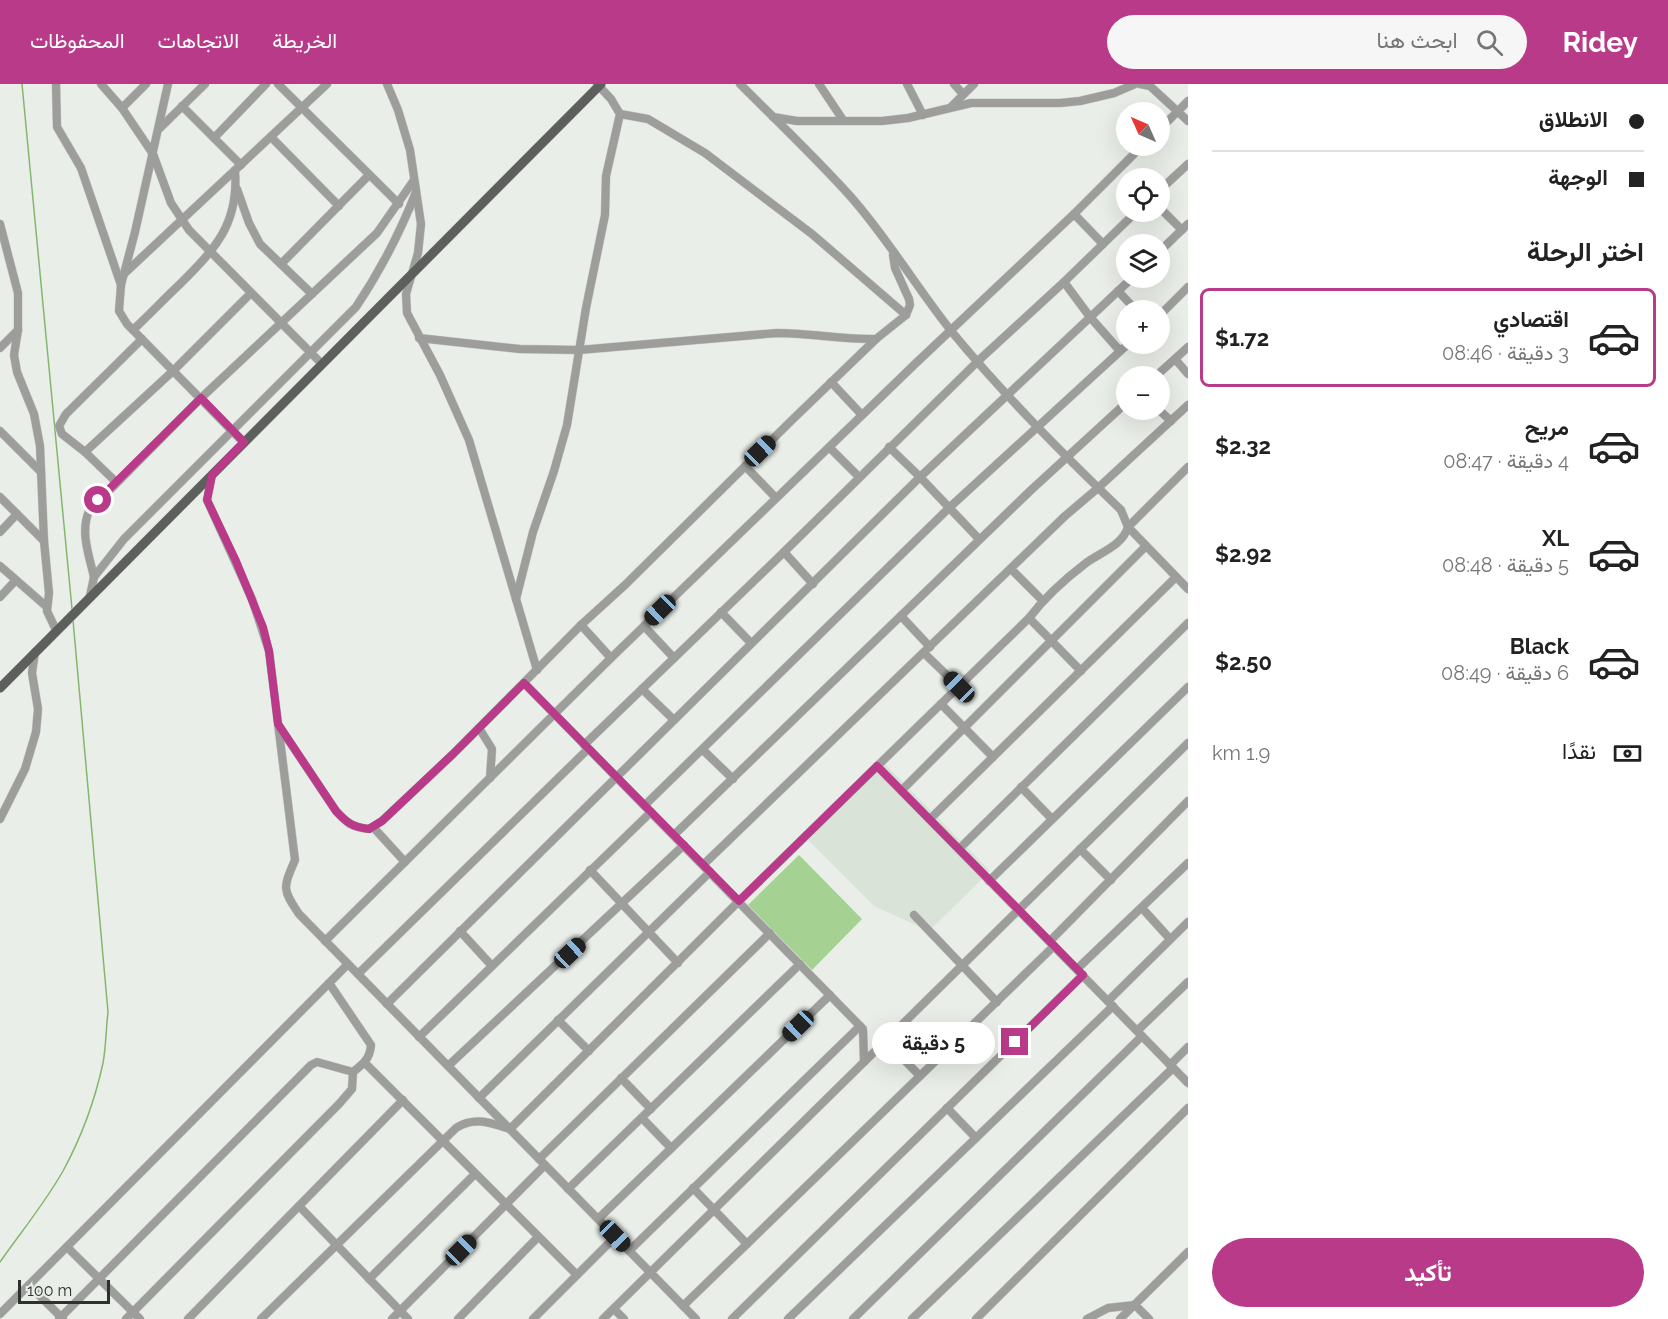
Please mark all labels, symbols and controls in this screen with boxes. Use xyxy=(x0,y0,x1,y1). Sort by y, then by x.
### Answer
search box xyxy=(1107,15,1527,69)
icon: search xyxy=(1473,26,1506,59)
text: Ridey xyxy=(1563,26,1638,59)
text: ابحث هنا xyxy=(1377,27,1458,53)
text: المحفوظات xyxy=(30,28,125,53)
text: الاتجاهات xyxy=(158,28,239,53)
text: الخريطة xyxy=(272,28,337,53)
north arrow xyxy=(1116,102,1170,156)
map controls xyxy=(1116,102,1170,420)
text: الانطلاق xyxy=(1539,106,1608,132)
text: الوجهة xyxy=(1548,164,1608,190)
button: locate xyxy=(1116,168,1170,222)
button: layers xyxy=(1116,234,1170,288)
text: اختر الرحلة xyxy=(1527,236,1644,267)
button: + xyxy=(1116,300,1170,354)
text: اقتصادي xyxy=(1493,306,1569,332)
icon: car xyxy=(1587,311,1641,365)
text: $1.72 xyxy=(1215,325,1269,351)
text: 3 دقيقة · 08:46 xyxy=(1442,341,1569,365)
button: − xyxy=(1116,366,1170,420)
text: مريح xyxy=(1525,414,1569,440)
icon: car xyxy=(1587,419,1641,473)
car xyxy=(741,432,779,470)
text: $2.32 xyxy=(1215,433,1271,459)
text: 4 دقيقة · 08:47 xyxy=(1443,449,1569,473)
route start xyxy=(84,486,111,513)
text: XL xyxy=(1542,525,1569,551)
icon: car xyxy=(1587,527,1641,581)
text: $2.92 xyxy=(1215,541,1272,567)
text: 5 دقيقة · 08:48 xyxy=(1442,553,1569,577)
car xyxy=(641,591,679,629)
text: Black xyxy=(1510,633,1569,659)
icon: car xyxy=(1587,635,1641,689)
text: $2.50 xyxy=(1215,649,1272,675)
text: 6 دقيقة · 08:49 xyxy=(1441,661,1569,685)
car xyxy=(940,668,978,706)
icon: cash xyxy=(1611,737,1644,770)
text: نقدًا xyxy=(1562,738,1596,764)
text: 1.9 km xyxy=(1212,741,1270,765)
car xyxy=(551,934,589,972)
car xyxy=(779,1007,817,1045)
callout: 5 دقيقة xyxy=(871,1021,994,1063)
route end xyxy=(1001,1028,1028,1055)
text: 5 دقيقة xyxy=(902,1031,965,1055)
car xyxy=(596,1217,634,1255)
car xyxy=(442,1231,480,1269)
button: تأكيد xyxy=(1212,1238,1644,1307)
scale bar xyxy=(18,1277,110,1304)
text: 100 m xyxy=(27,1281,72,1300)

